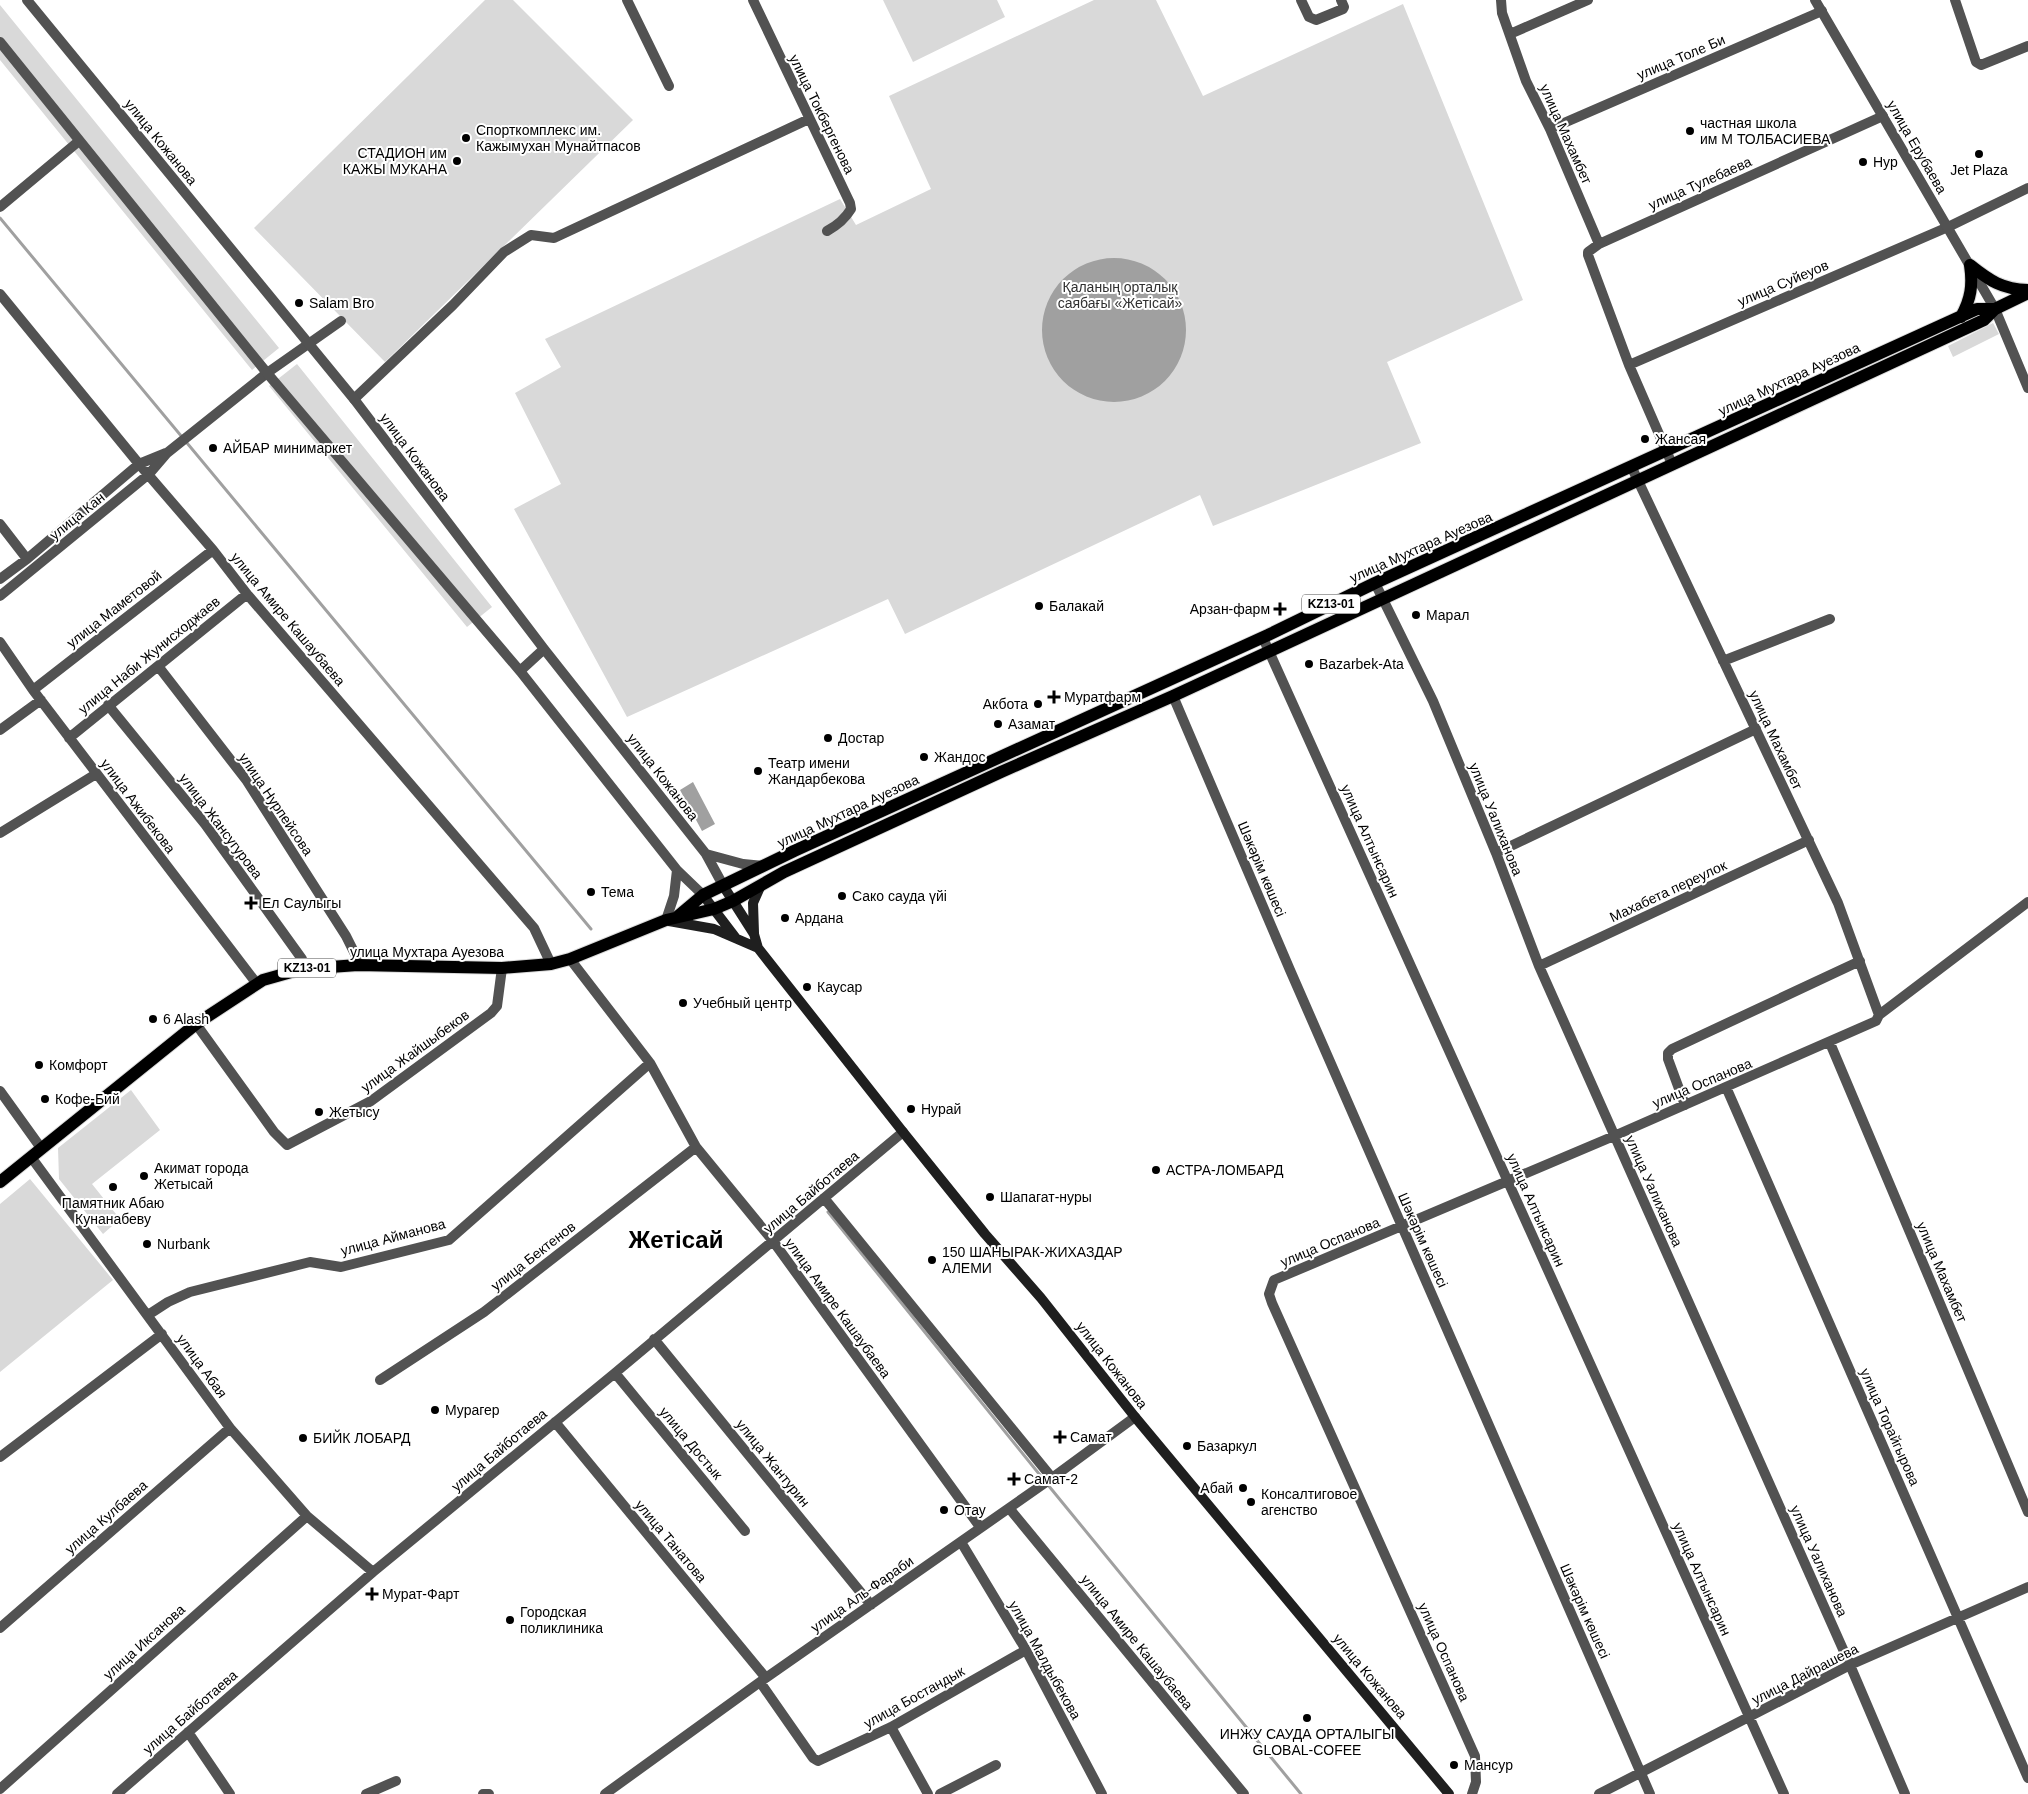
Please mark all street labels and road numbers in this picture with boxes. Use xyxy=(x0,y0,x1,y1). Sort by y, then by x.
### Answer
street label: улица Толе Би xyxy=(1635,31,1727,83)
street label: улица Токбергенова xyxy=(786,52,858,176)
street label: улица Махамбет xyxy=(1537,82,1595,187)
street label: улица Кожанова xyxy=(121,96,201,188)
street label: улица Ерубаева xyxy=(1884,98,1950,197)
street label: улица Тулебаева xyxy=(1646,153,1754,213)
street label: улица Суйеуов xyxy=(1735,257,1831,309)
street label: улица Мухтара Ауезова xyxy=(1716,339,1862,419)
street label: улица Кожанова xyxy=(377,410,453,504)
street label: улица Кан xyxy=(46,489,108,543)
street label: улица Мухтара Ауезова xyxy=(1347,508,1495,586)
street label: улица Амире Кашаубаева xyxy=(228,549,349,689)
street label: улица Маметовой xyxy=(63,567,165,651)
street label: улица Наби Жунисходжаев xyxy=(75,593,223,717)
road number: KZ13-01 xyxy=(1302,594,1360,614)
street label: улица Махамбет xyxy=(1746,688,1806,793)
street label: улица Кожанова xyxy=(624,730,702,824)
street label: улица Нурпейсова xyxy=(236,750,316,859)
street label: улица Ажибекова xyxy=(97,756,179,856)
street label: улица Уалиханова xyxy=(1466,760,1526,878)
street label: улица Жансугурова xyxy=(176,770,266,882)
street label: улица Мухтара Ауезова xyxy=(775,771,921,851)
street label: улица Алтынсарин xyxy=(1338,782,1402,900)
street label: Шәкәрім көшесі xyxy=(1235,819,1289,919)
street label: Махабета переулок xyxy=(1607,857,1730,925)
street label: улица Мухтара Ауезова xyxy=(350,944,504,960)
road number: KZ13-01 xyxy=(278,958,336,978)
street label: улица Жайшыбеков xyxy=(358,1006,472,1096)
street label: улица Оспанова xyxy=(1650,1055,1754,1111)
street label: улица Уалиханова xyxy=(1622,1133,1686,1249)
street label: улица Байботаева xyxy=(760,1147,862,1237)
street label: улица Алтынсарин xyxy=(1504,1151,1568,1269)
street label: Шәкәрім көшесі xyxy=(1395,1190,1451,1290)
street label: улица Оспанова xyxy=(1278,1214,1382,1270)
street label: улица Айманова xyxy=(339,1215,447,1259)
street label: улица Бектенов xyxy=(488,1218,578,1294)
street label: улица Махамбет xyxy=(1914,1219,1971,1325)
street label: улица Амире Кашаубаева xyxy=(782,1235,894,1381)
street label: улица Кожанова xyxy=(1073,1318,1151,1412)
street label: улица Абая xyxy=(174,1331,230,1401)
street label: улица Торайгырова xyxy=(1857,1366,1923,1488)
street label: улица Достык xyxy=(656,1404,726,1483)
street label: улица Байботаева xyxy=(448,1405,550,1495)
street label: улица Жантурин xyxy=(733,1416,813,1510)
street label: улица Кулбаева xyxy=(62,1477,151,1557)
street label: улица Танатова xyxy=(632,1497,710,1586)
street label: улица Уалиханова xyxy=(1787,1503,1851,1619)
street label: улица Алтынсарин xyxy=(1670,1520,1734,1638)
street label: улица Аль-Фараби xyxy=(808,1553,916,1635)
street label: Шәкәрім көшесі xyxy=(1557,1561,1613,1661)
street label: улица Амире Кашаубаева xyxy=(1078,1571,1197,1713)
street label: улица Малдыбекова xyxy=(1006,1598,1084,1722)
street label: улица Оспанова xyxy=(1415,1600,1473,1704)
street label: улица Иксанова xyxy=(100,1601,188,1683)
street label: улица Кожанова xyxy=(1330,1630,1410,1722)
street label: улица Дайрашева xyxy=(1749,1640,1861,1708)
street label: улица Бостандык xyxy=(861,1662,968,1731)
street label: улица Байботаева xyxy=(140,1667,241,1757)

